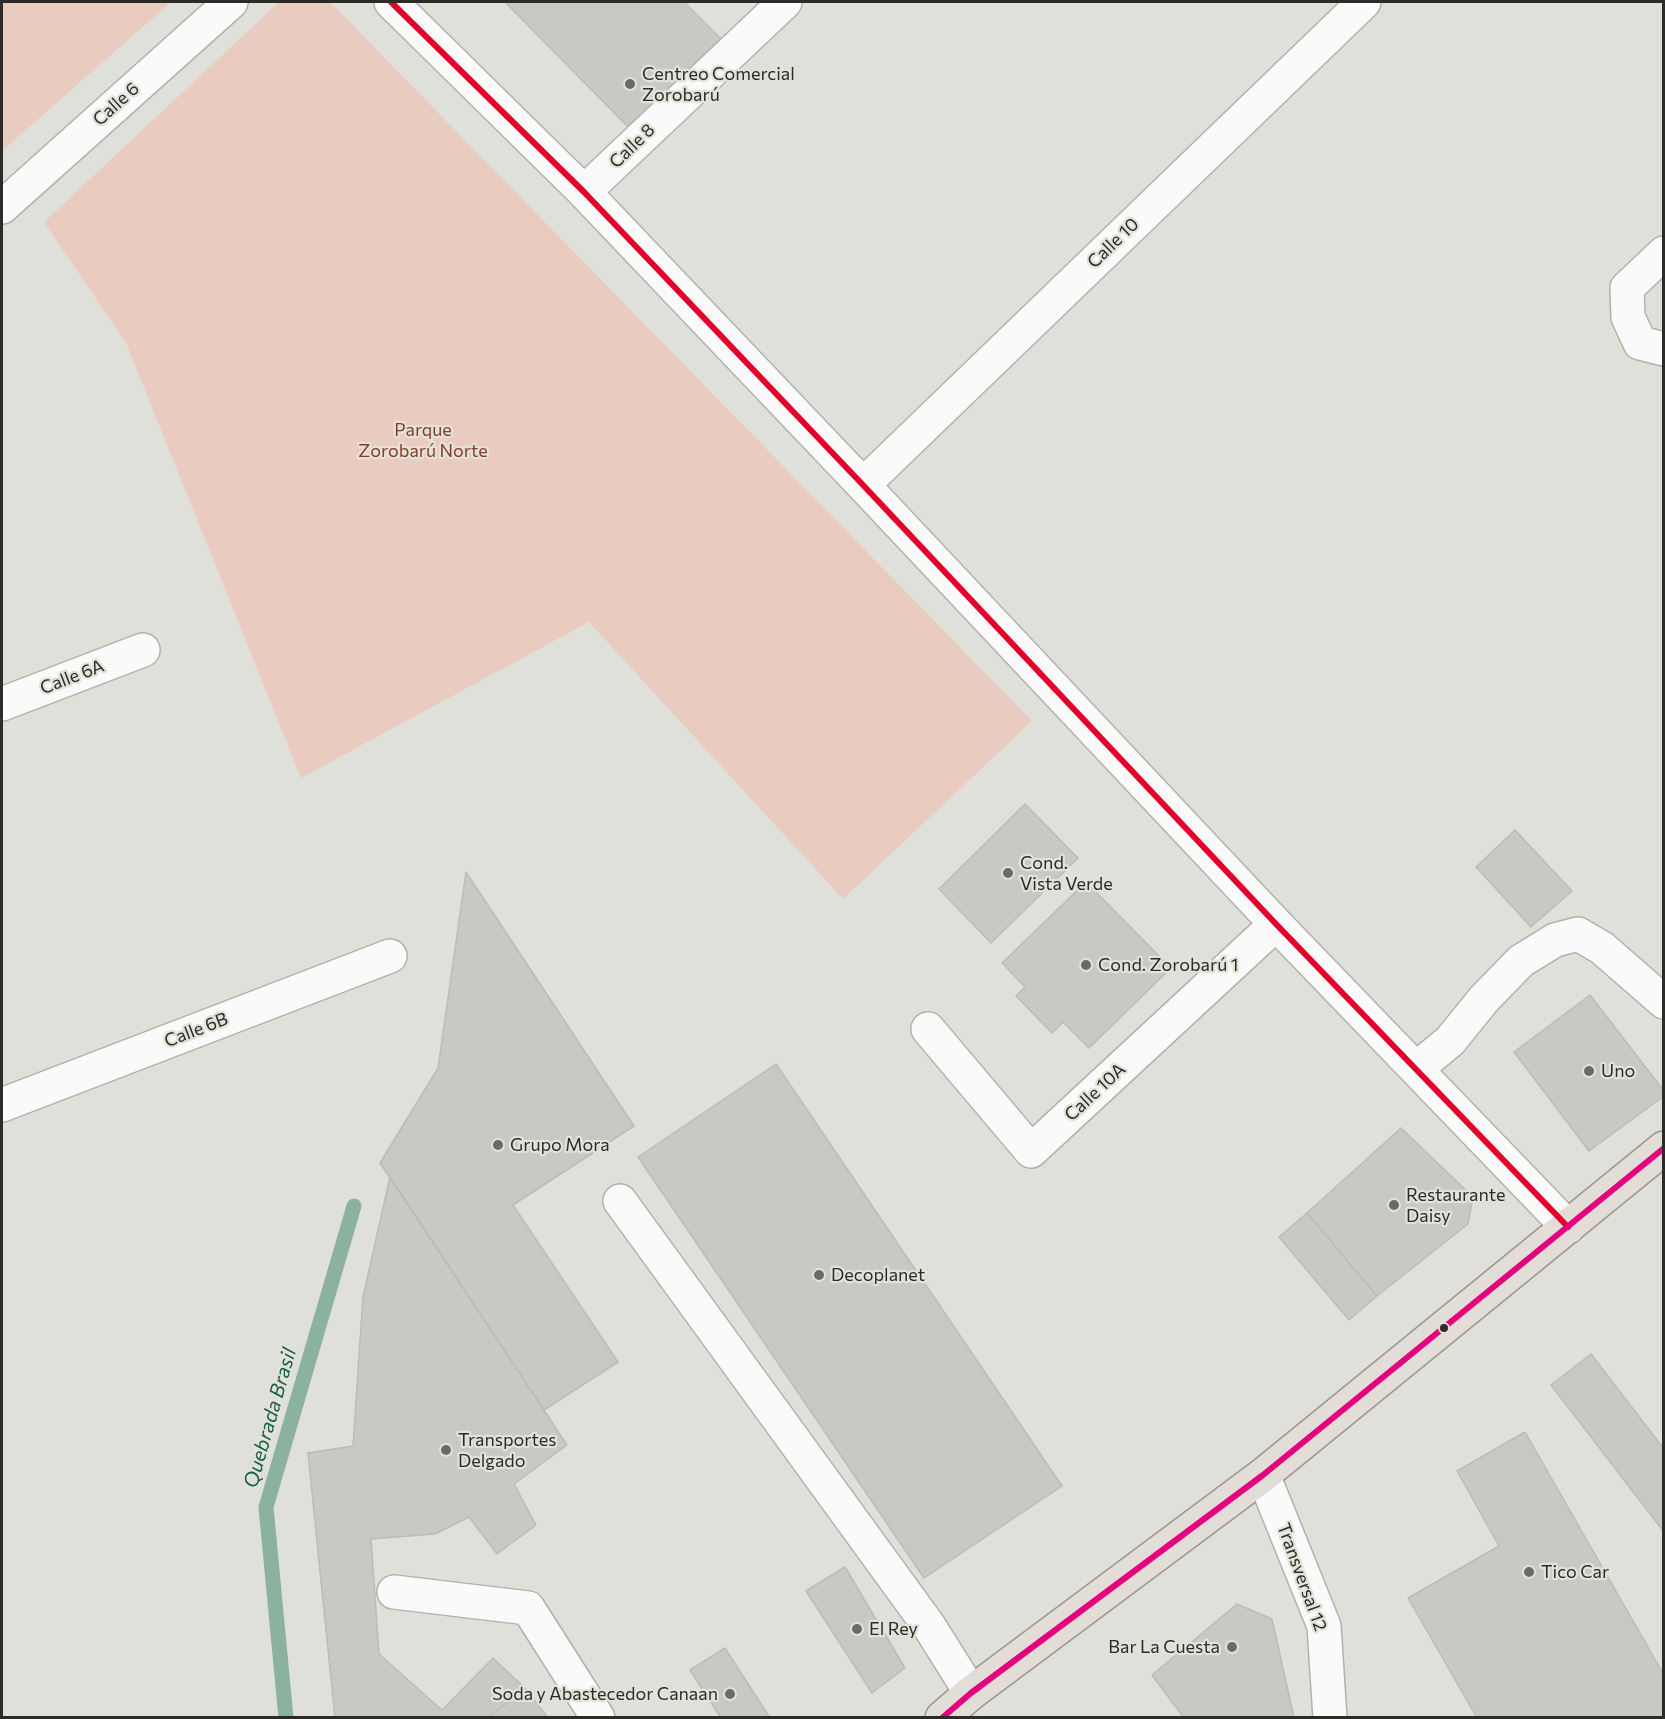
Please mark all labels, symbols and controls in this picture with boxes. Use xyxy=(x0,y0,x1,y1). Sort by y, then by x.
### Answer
place label: Centreo Comercial Zorobarú xyxy=(642,63,795,106)
marker: Centreo Comercial Zorobarú xyxy=(623,77,637,91)
street label: Calle 6 xyxy=(88,78,144,130)
street label: Calle 8 xyxy=(605,119,659,173)
street label: Calle 10 xyxy=(1083,213,1143,273)
park label: Parque Zorobarú Norte xyxy=(358,419,488,462)
street label: Calle 6A xyxy=(37,655,107,699)
place label: Cond. Vista Verde xyxy=(1020,852,1113,894)
marker: Cond. Vista Verde xyxy=(1001,866,1015,880)
place label: Cond. Zorobarú 1 xyxy=(1098,954,1238,976)
marker: Cond. Zorobarú 1 xyxy=(1079,958,1093,972)
street label: Calle 6B xyxy=(161,1008,231,1052)
street label: Calle 10A xyxy=(1060,1058,1130,1126)
place label: Uno xyxy=(1601,1060,1635,1082)
marker: Uno xyxy=(1582,1064,1596,1078)
place label: Grupo Mora xyxy=(510,1134,610,1156)
marker: Grupo Mora xyxy=(491,1138,505,1152)
place label: Restaurante Daisy xyxy=(1406,1184,1505,1226)
marker: Restaurante Daisy xyxy=(1387,1198,1401,1212)
place label: Decoplanet xyxy=(831,1264,925,1286)
marker: Decoplanet xyxy=(812,1268,826,1282)
unlabelled marker xyxy=(1438,1322,1450,1334)
water label: Quebrada Brasil xyxy=(239,1345,301,1491)
place label: Transportes Delgado xyxy=(458,1429,556,1472)
marker: Transportes Delgado xyxy=(439,1443,453,1457)
street label: Transversal 12 xyxy=(1272,1520,1332,1634)
place label: Tico Car xyxy=(1541,1561,1609,1583)
marker: Tico Car xyxy=(1522,1565,1536,1579)
place label: El Rey xyxy=(869,1618,918,1640)
marker: El Rey xyxy=(850,1622,864,1636)
place label: Bar La Cuesta xyxy=(1108,1636,1220,1658)
marker: Bar La Cuesta xyxy=(1225,1640,1239,1654)
place label: Soda y Abastecedor Canaan xyxy=(492,1683,718,1705)
marker: Soda y Abastecedor Canaan xyxy=(723,1687,737,1701)

